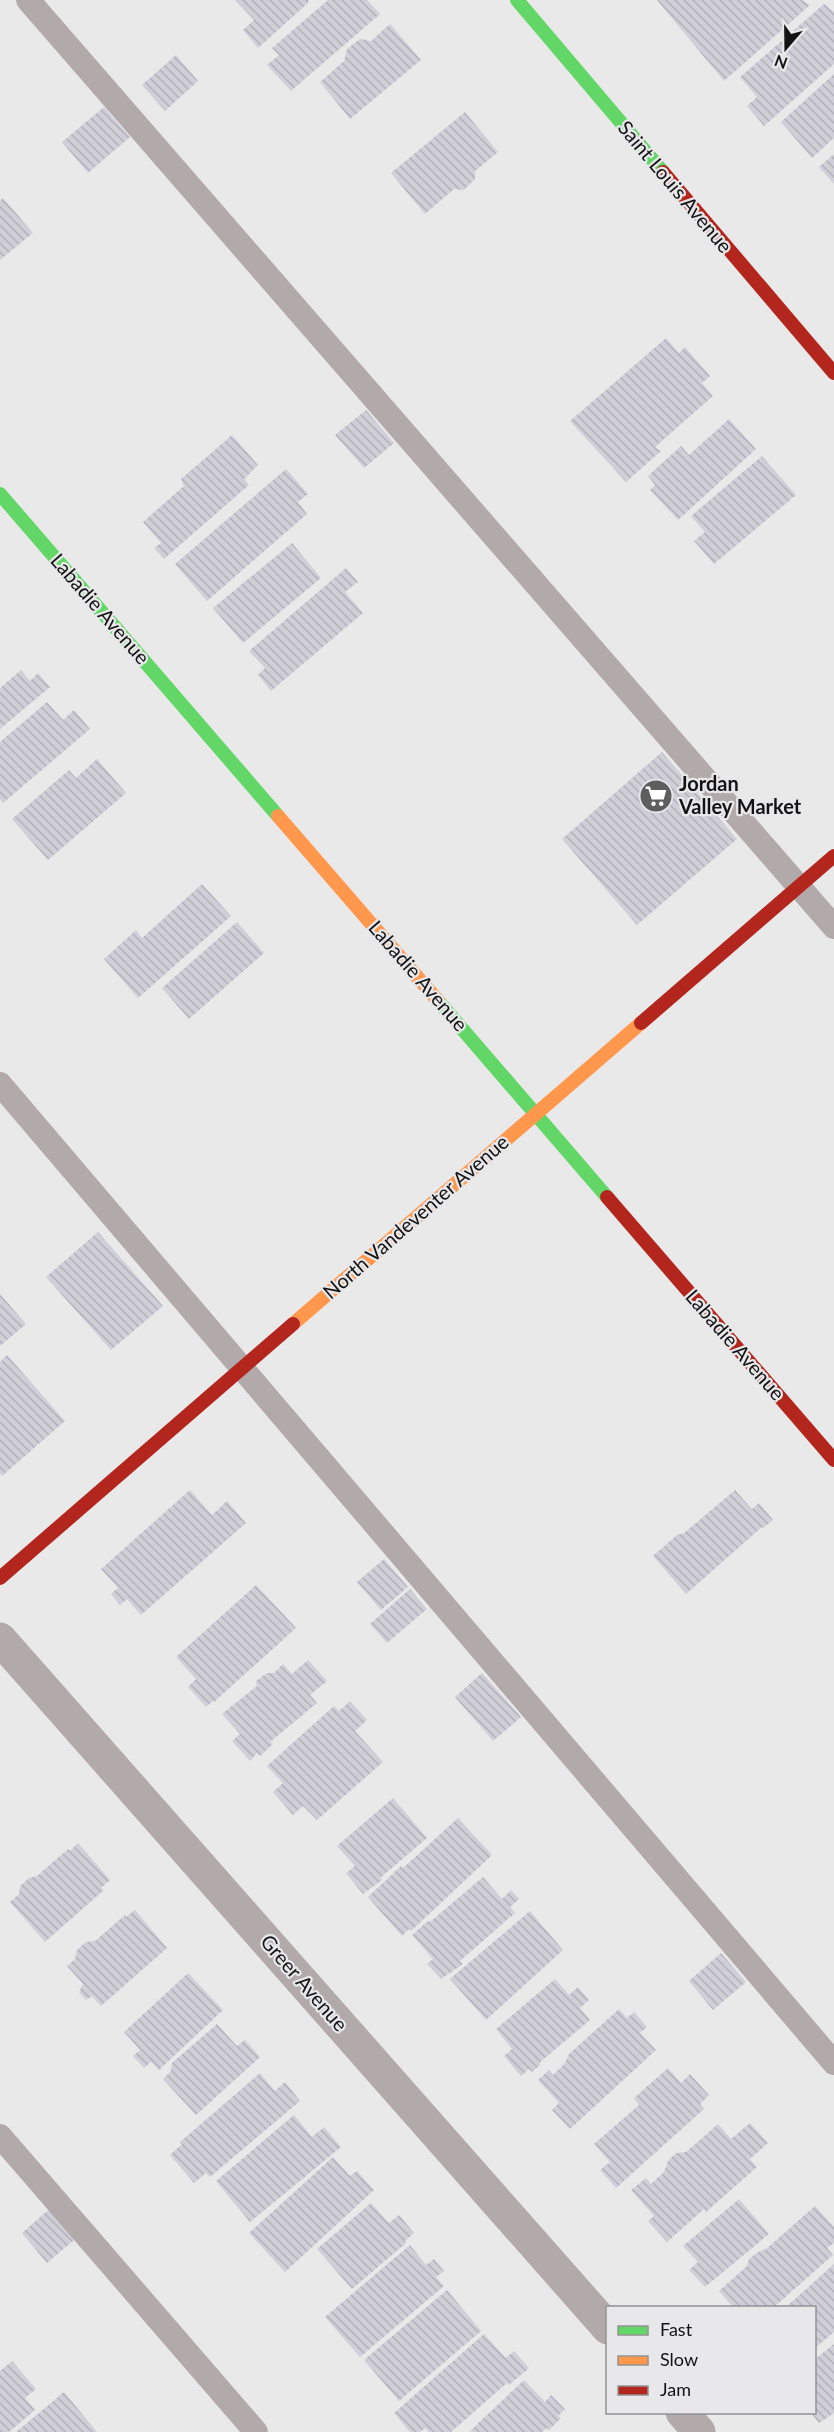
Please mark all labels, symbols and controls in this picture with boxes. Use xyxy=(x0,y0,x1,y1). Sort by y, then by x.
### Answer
north arrow xyxy=(756,18,816,78)
text: N xyxy=(772,52,790,74)
street label: Saint Louis Avenue xyxy=(614,115,738,257)
street label: Labadie Avenue xyxy=(46,548,155,669)
place label: Jordan Valley Market xyxy=(678,771,802,818)
supermarket icon: Jordan Valley Market xyxy=(638,778,674,814)
street label: Labadie Avenue xyxy=(364,915,473,1036)
street label: North Vandeventer Avenue xyxy=(318,1129,513,1303)
street label: Labadie Avenue xyxy=(681,1284,790,1405)
street label: Greer Avenue xyxy=(256,1929,353,2035)
legend xyxy=(606,2306,816,2414)
text: Fast xyxy=(660,2318,693,2340)
text: Slow xyxy=(660,2348,698,2370)
text: Jam xyxy=(660,2378,691,2400)

